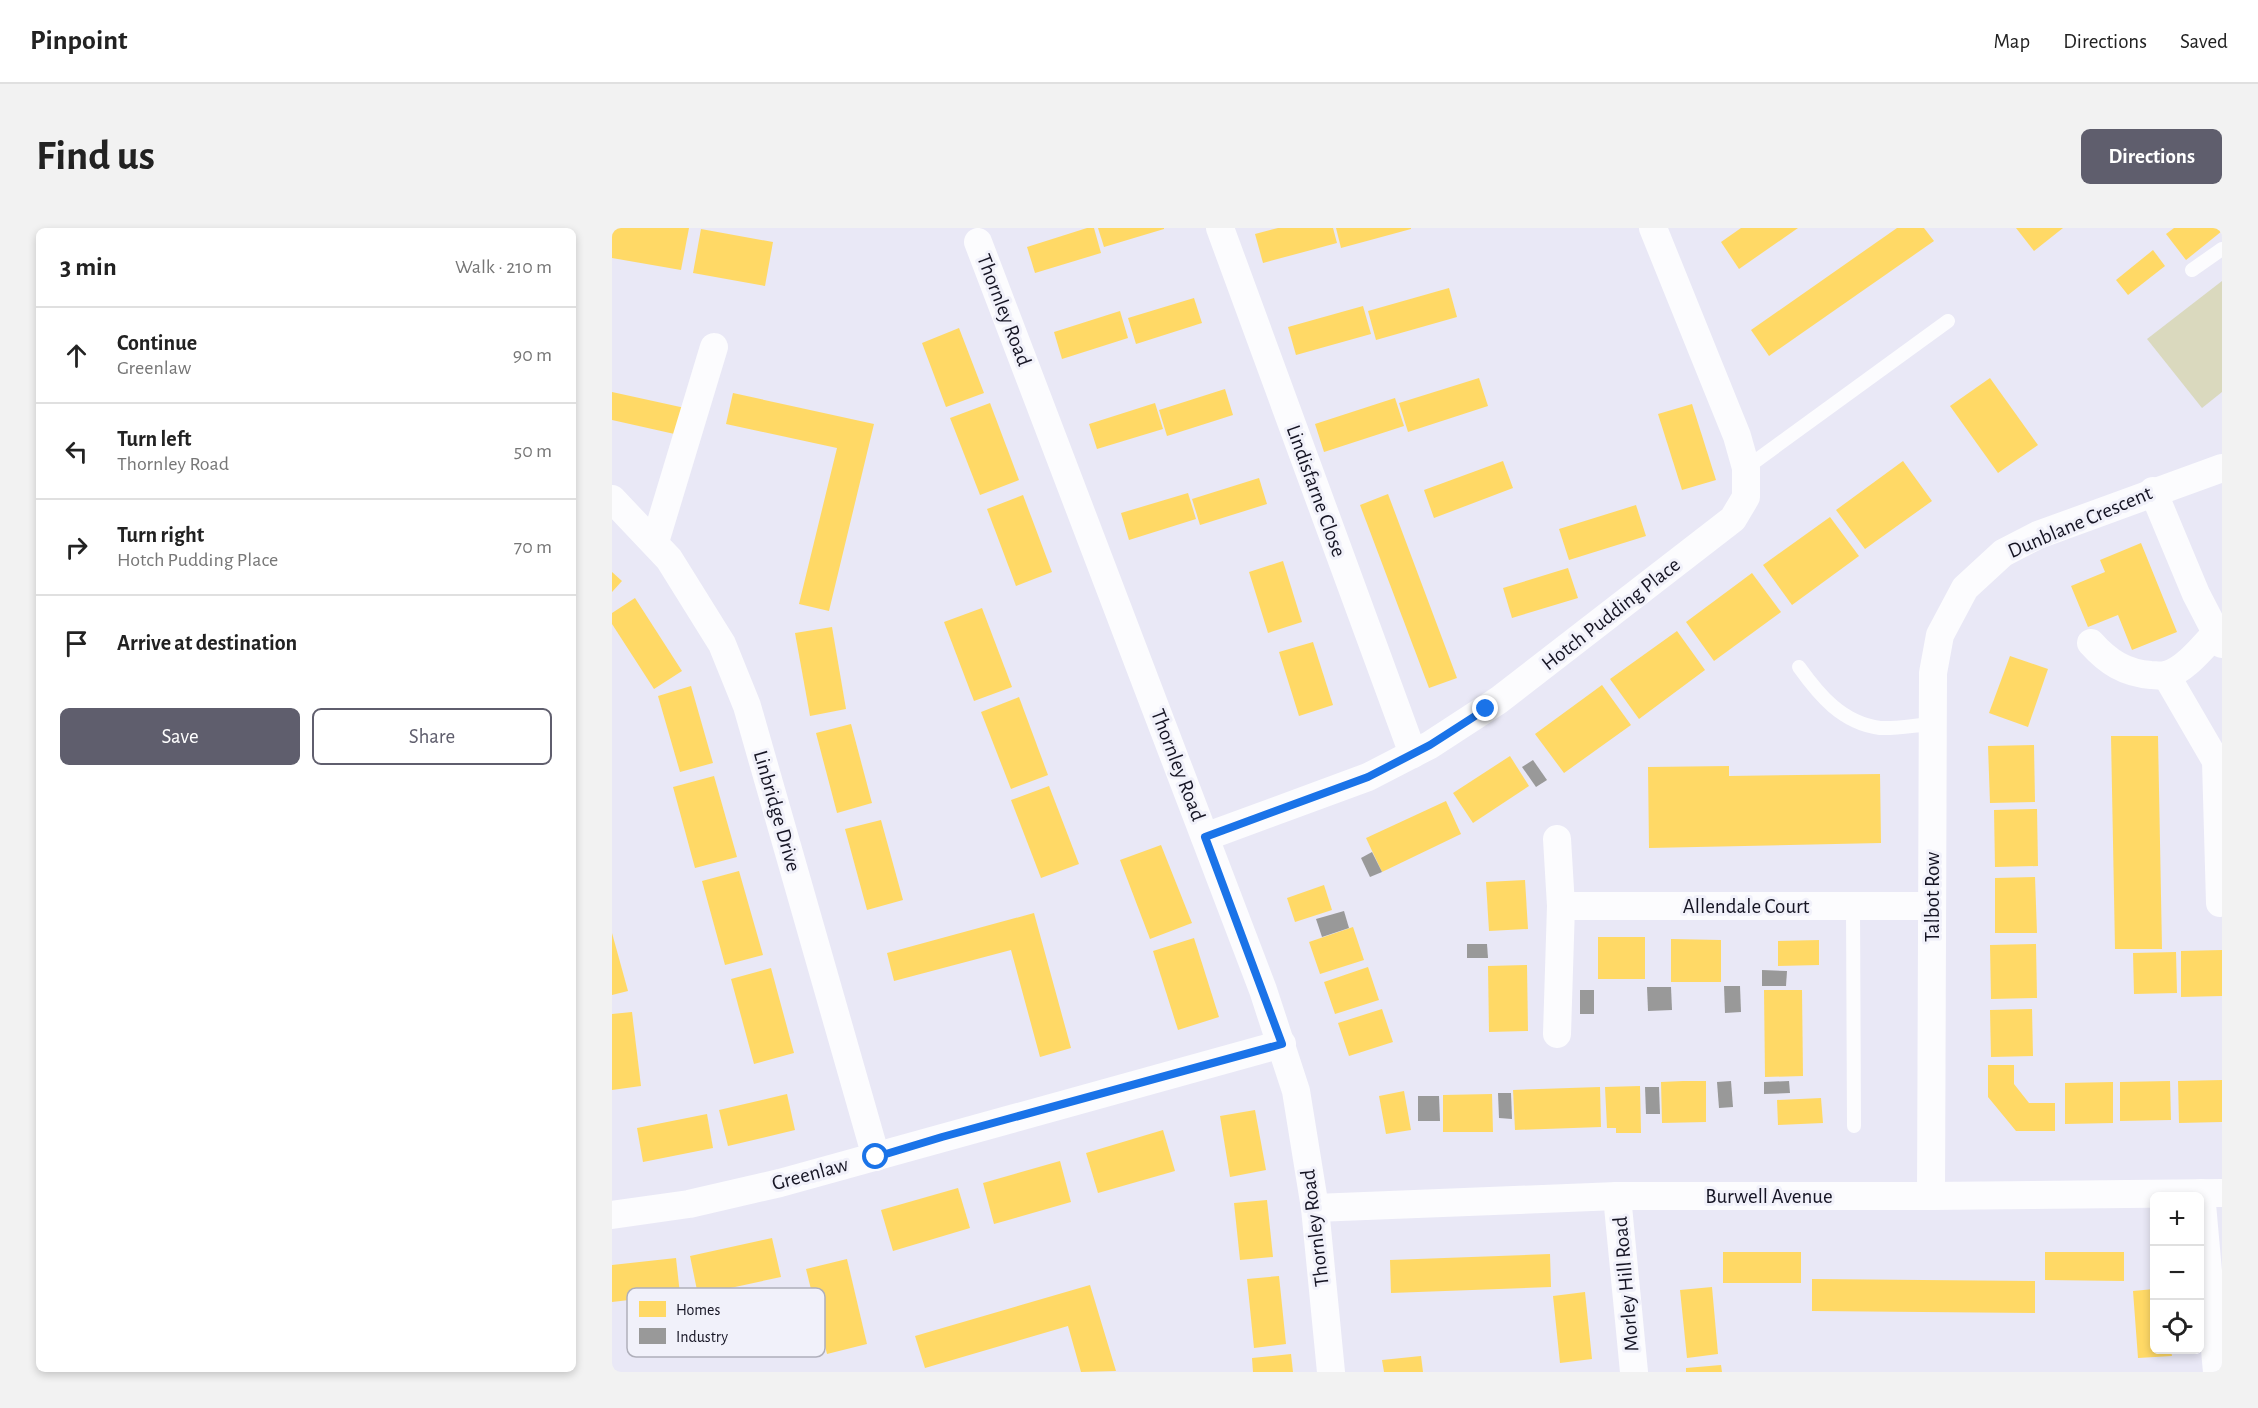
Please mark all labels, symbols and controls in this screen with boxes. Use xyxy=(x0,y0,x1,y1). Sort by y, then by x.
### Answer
text: Pinpoint xyxy=(30,27,128,55)
text: Map xyxy=(1994,31,2030,52)
text: Directions xyxy=(2063,31,2147,52)
text: Saved xyxy=(2180,31,2228,52)
button: Directions xyxy=(2081,129,2222,184)
text: Find us xyxy=(36,135,155,177)
street label: Thornley Road xyxy=(973,251,1035,369)
text: 3 min xyxy=(60,254,117,280)
text: Walk · 210 m xyxy=(455,257,552,277)
text: Continue xyxy=(117,332,197,354)
icon: ahead xyxy=(60,339,93,372)
text: 90 m xyxy=(513,345,552,365)
text: Greenlaw xyxy=(117,358,191,378)
street label: Lindisfarne Close xyxy=(1282,422,1350,560)
text: Turn left xyxy=(117,428,191,450)
icon: left xyxy=(60,435,93,468)
text: 50 m xyxy=(514,441,552,461)
text: Thornley Road xyxy=(117,454,229,474)
street label: Dunblane Crescent xyxy=(2005,482,2155,562)
text: Turn right xyxy=(117,524,204,546)
icon: right xyxy=(60,531,93,564)
text: 70 m xyxy=(514,537,552,557)
text: Hotch Pudding Place xyxy=(117,550,278,570)
street label: Hotch Pudding Place xyxy=(1538,554,1684,674)
icon: arrive xyxy=(60,627,93,660)
text: Arrive at destination xyxy=(117,632,297,654)
route end xyxy=(1472,695,1498,721)
street label: Thornley Road xyxy=(1147,706,1209,824)
button: Save xyxy=(60,708,300,765)
button: Share xyxy=(312,708,552,765)
street label: Linbridge Drive xyxy=(750,748,804,874)
street label: Talbot Row xyxy=(1922,852,1943,942)
street label: Allendale Court xyxy=(1683,896,1810,917)
route start xyxy=(862,1143,888,1169)
street label: Greenlaw xyxy=(770,1154,850,1194)
street label: Thornley Road xyxy=(1297,1168,1333,1288)
street label: Burwell Avenue xyxy=(1705,1186,1833,1207)
map controls xyxy=(2150,1192,2204,1354)
button: + xyxy=(2150,1192,2204,1246)
street label: Morley Hill Road xyxy=(1610,1216,1642,1352)
button: − xyxy=(2150,1246,2204,1300)
legend xyxy=(627,1288,825,1357)
button: locate xyxy=(2150,1300,2204,1354)
text: Homes xyxy=(676,1302,720,1318)
text: Industry xyxy=(676,1329,728,1346)

